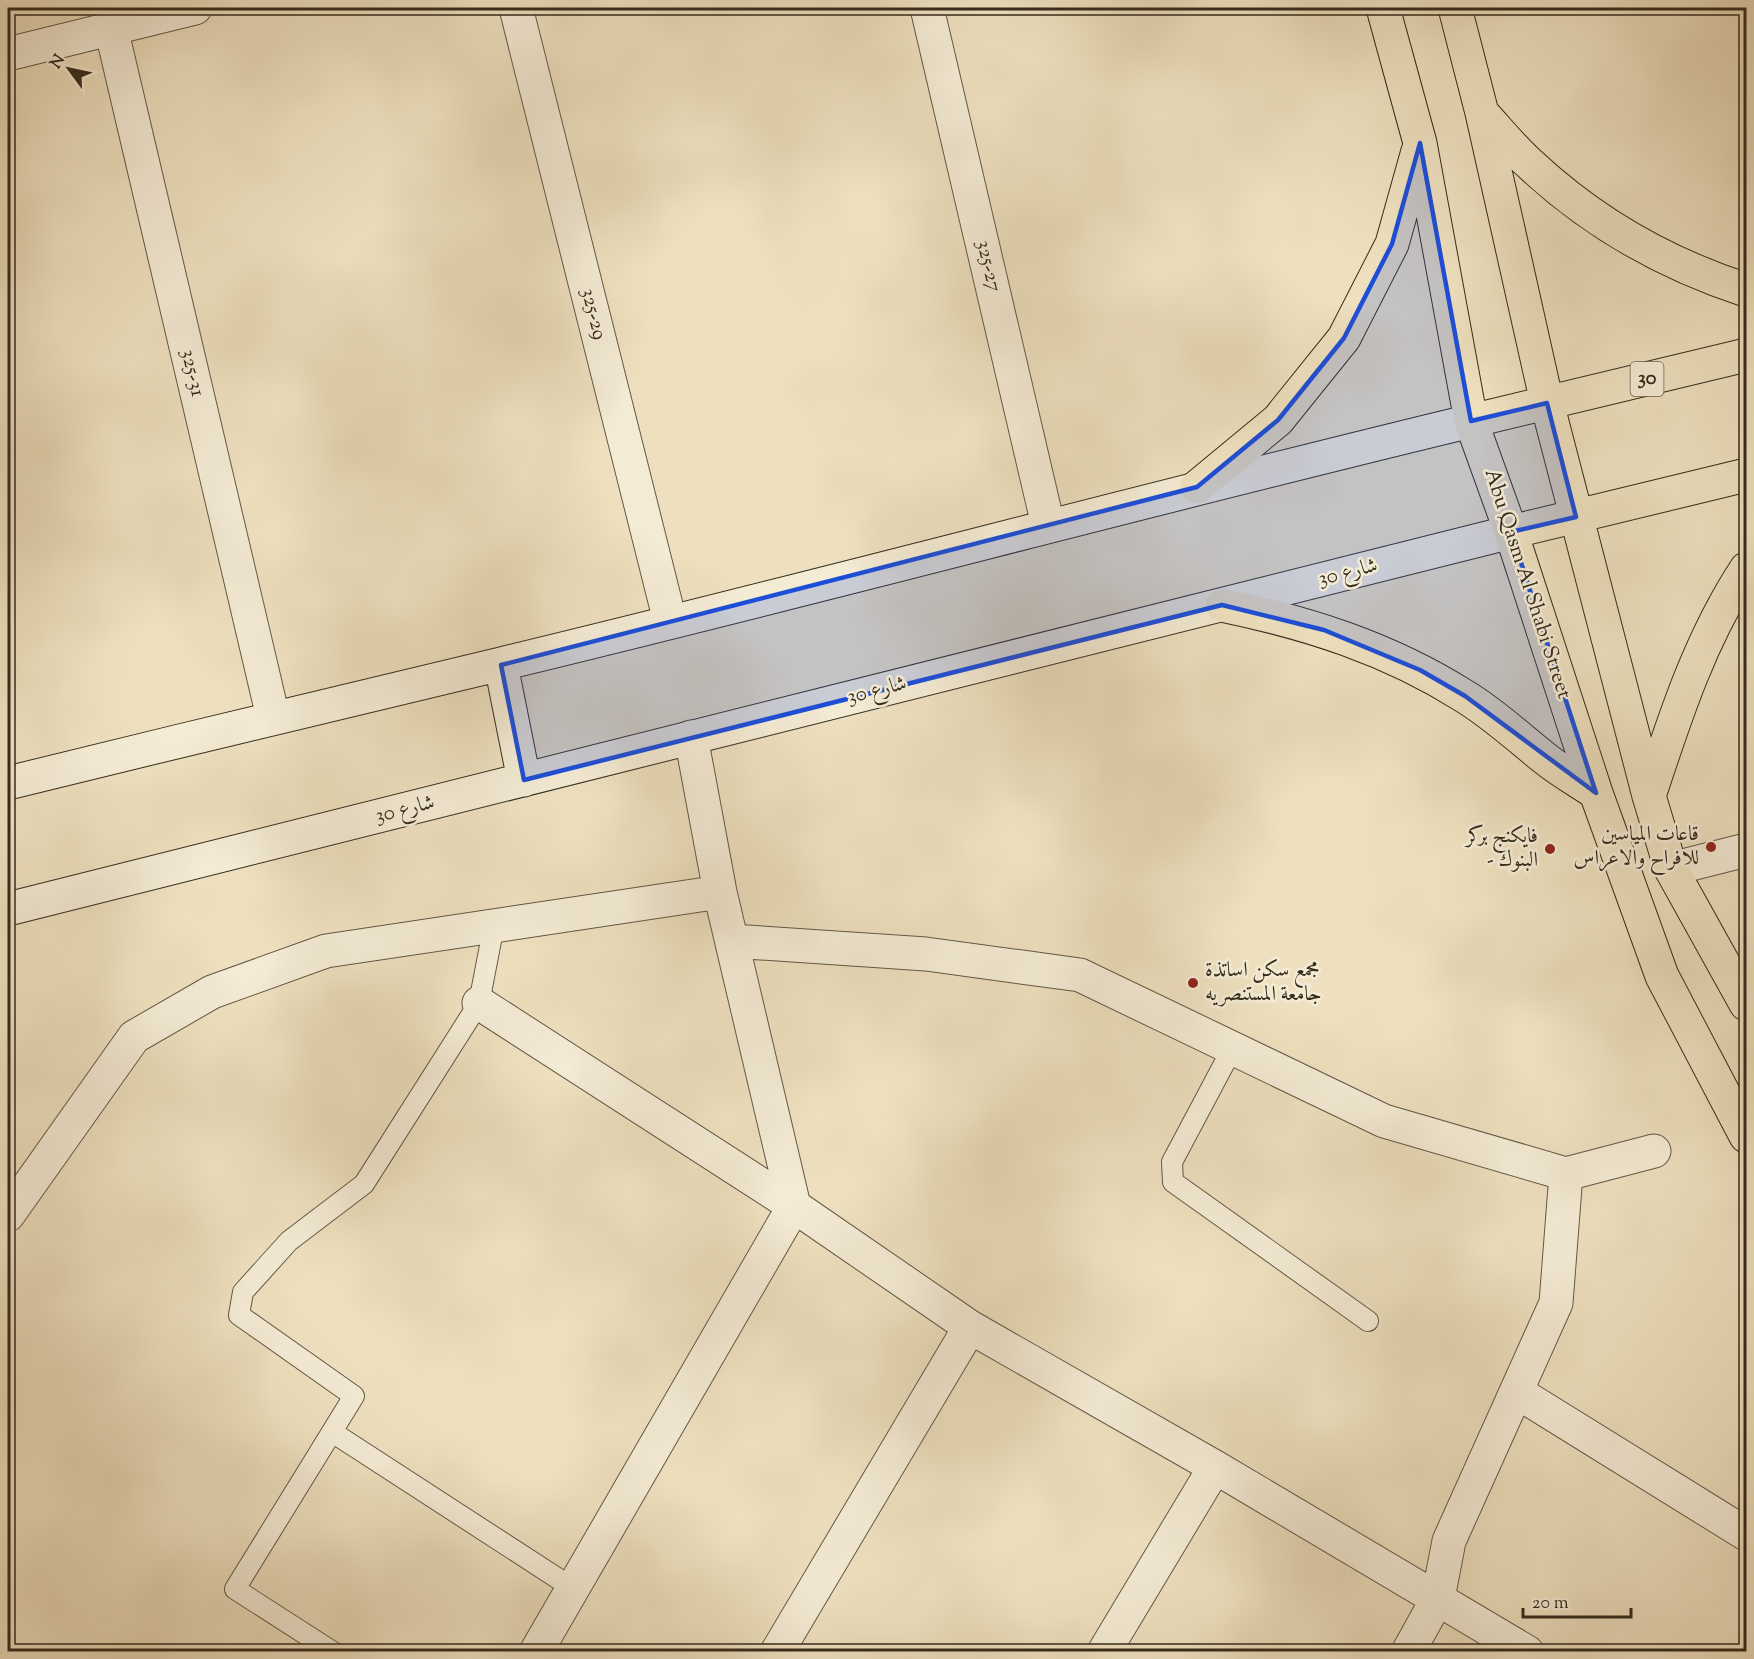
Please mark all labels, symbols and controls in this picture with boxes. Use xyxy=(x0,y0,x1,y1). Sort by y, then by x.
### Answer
north arrow xyxy=(39,39,99,99)
text: N xyxy=(45,50,72,74)
street label: 325-27 xyxy=(967,237,1009,296)
street label: 325-29 xyxy=(572,285,614,343)
street label: 325-31 xyxy=(172,346,212,400)
road number: 30 xyxy=(1630,362,1664,396)
street label: Abu Qasm Al Shabi Street xyxy=(1476,465,1578,703)
street label: شارع 30 xyxy=(1315,551,1381,596)
street label: شارع 30 xyxy=(844,669,910,714)
street label: شارع 30 xyxy=(372,788,438,833)
place label: قاعات المياسين للافراح والاعراس xyxy=(1574,820,1699,876)
place label: فايكنج بركر - البنوك xyxy=(1464,822,1538,876)
marker: قاعات المياسين للافراح والاعراس xyxy=(1704,840,1718,854)
marker: فايكنج بركر - البنوك xyxy=(1543,842,1557,856)
place label: مجمع سكن اساتذة جامعة المستنصريه xyxy=(1205,956,1322,1010)
marker: مجمع سكن اساتذة جامعة المستنصريه xyxy=(1186,976,1200,990)
scale bar xyxy=(1523,1581,1631,1619)
text: 20 m xyxy=(1532,1591,1569,1617)

